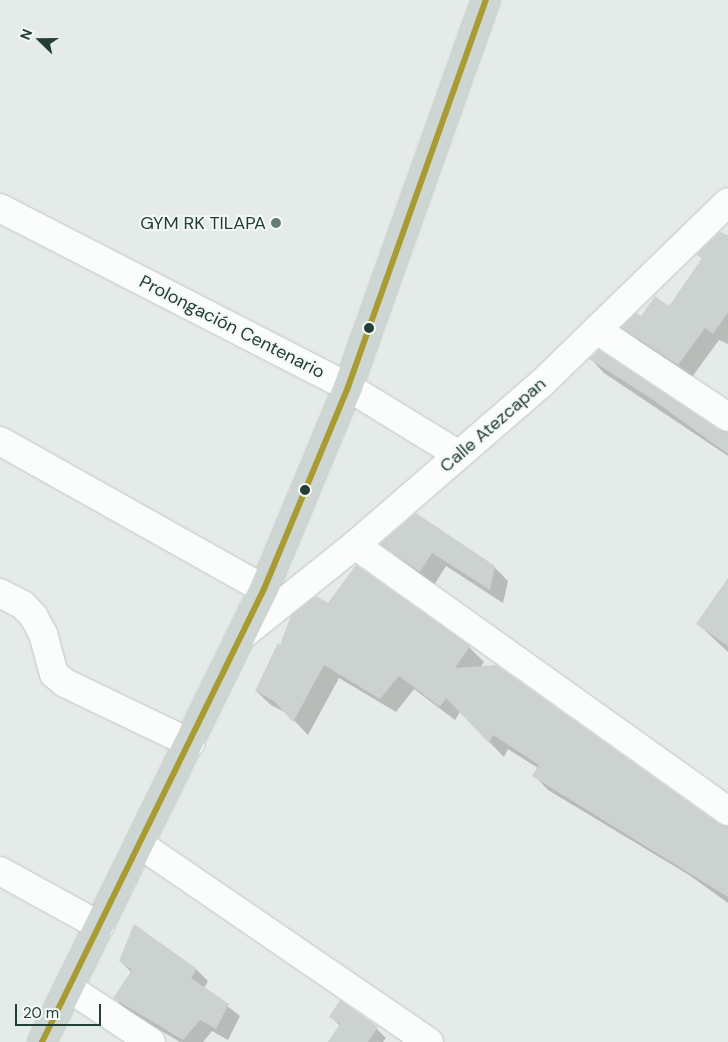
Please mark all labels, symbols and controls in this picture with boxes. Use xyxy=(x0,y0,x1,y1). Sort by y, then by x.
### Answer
north arrow xyxy=(15,15,65,65)
text: N xyxy=(16,26,36,42)
place label: GYM RK TILAPA xyxy=(140,212,266,234)
marker: GYM RK TILAPA xyxy=(270,217,282,229)
street label: Prolongación Centenario xyxy=(136,271,328,383)
unlabelled marker xyxy=(364,323,374,333)
street label: Calle Atezcapan xyxy=(435,373,551,477)
unlabelled marker xyxy=(300,485,310,495)
scale bar xyxy=(18,994,104,1026)
text: 20 m xyxy=(23,1003,59,1023)

